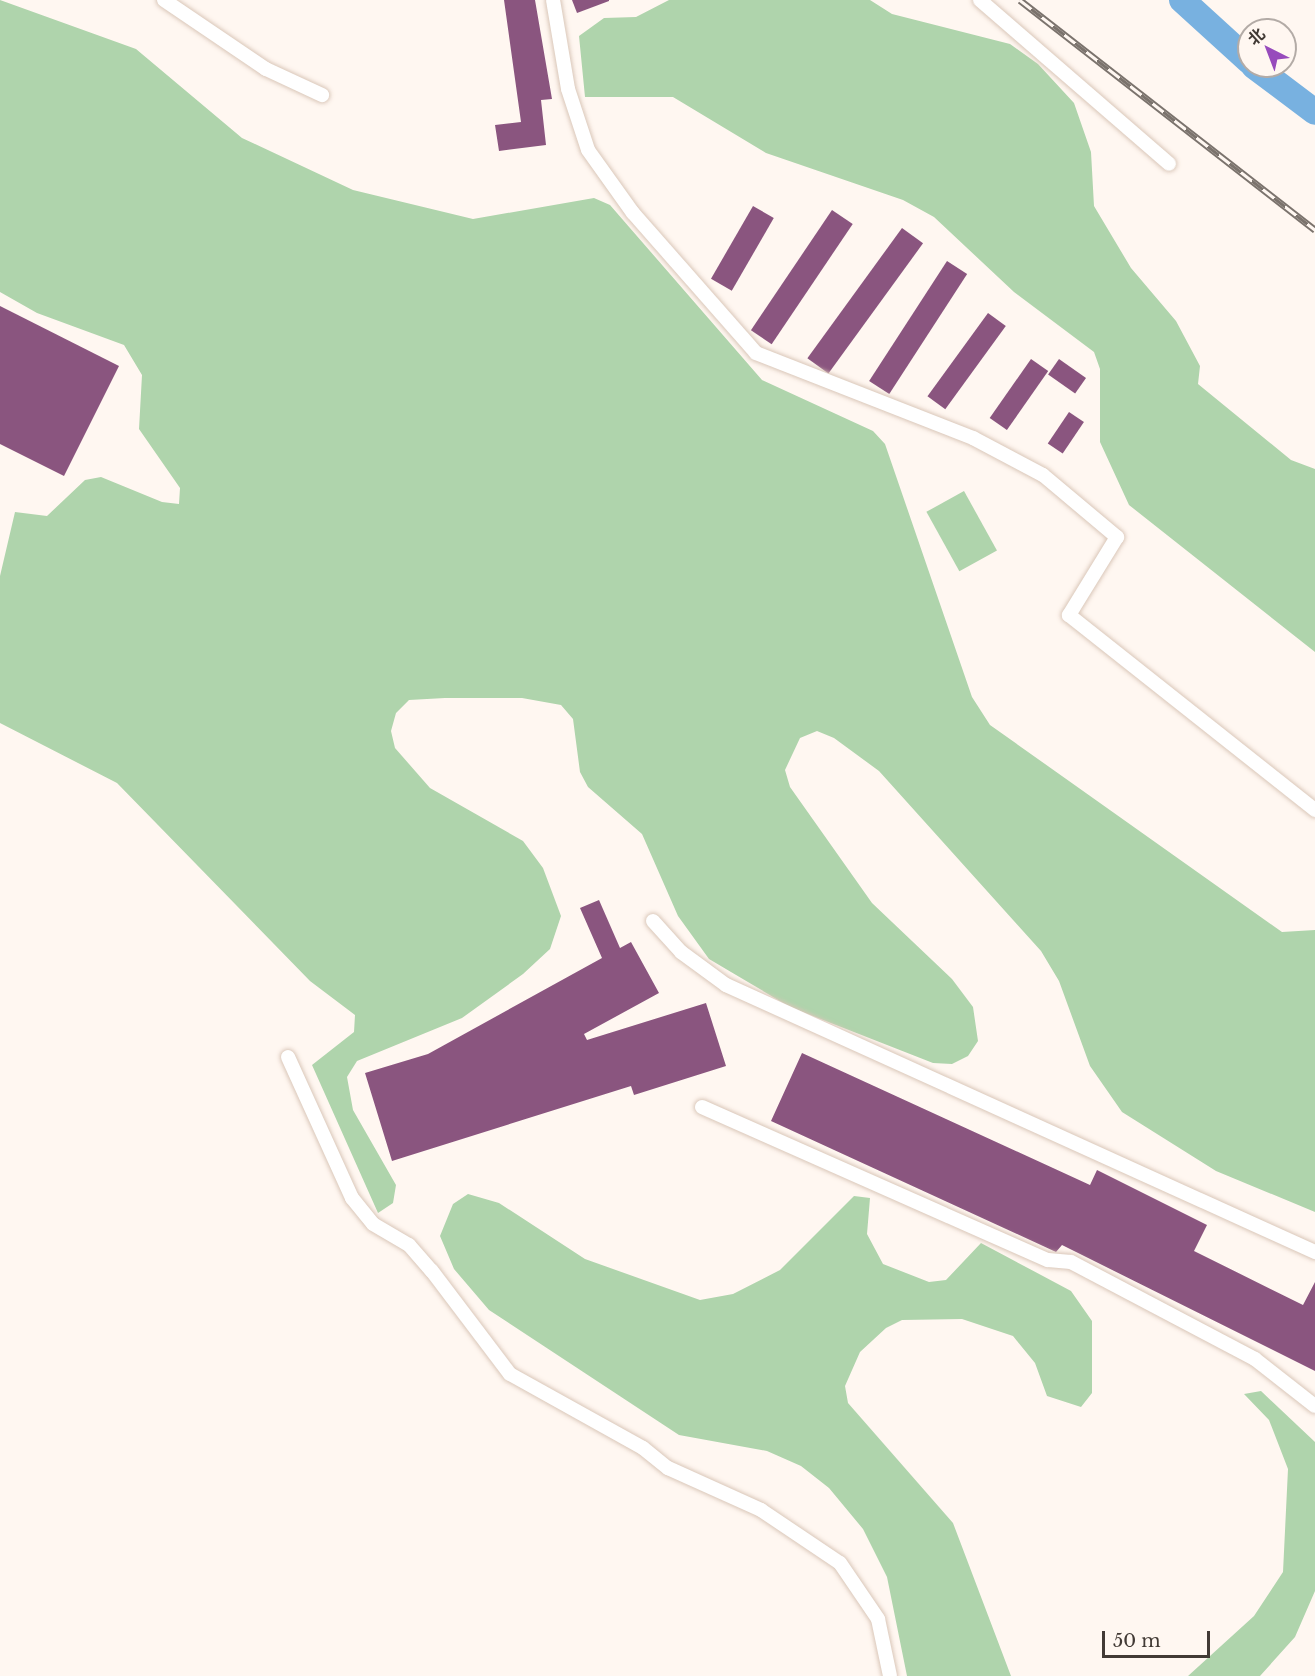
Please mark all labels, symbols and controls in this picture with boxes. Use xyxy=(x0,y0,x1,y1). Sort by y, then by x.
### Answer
north arrow xyxy=(1237,18,1297,78)
text: 北 xyxy=(1244,23,1269,49)
scale bar xyxy=(1105,1619,1213,1657)
text: 50 m xyxy=(1113,1630,1161,1652)

